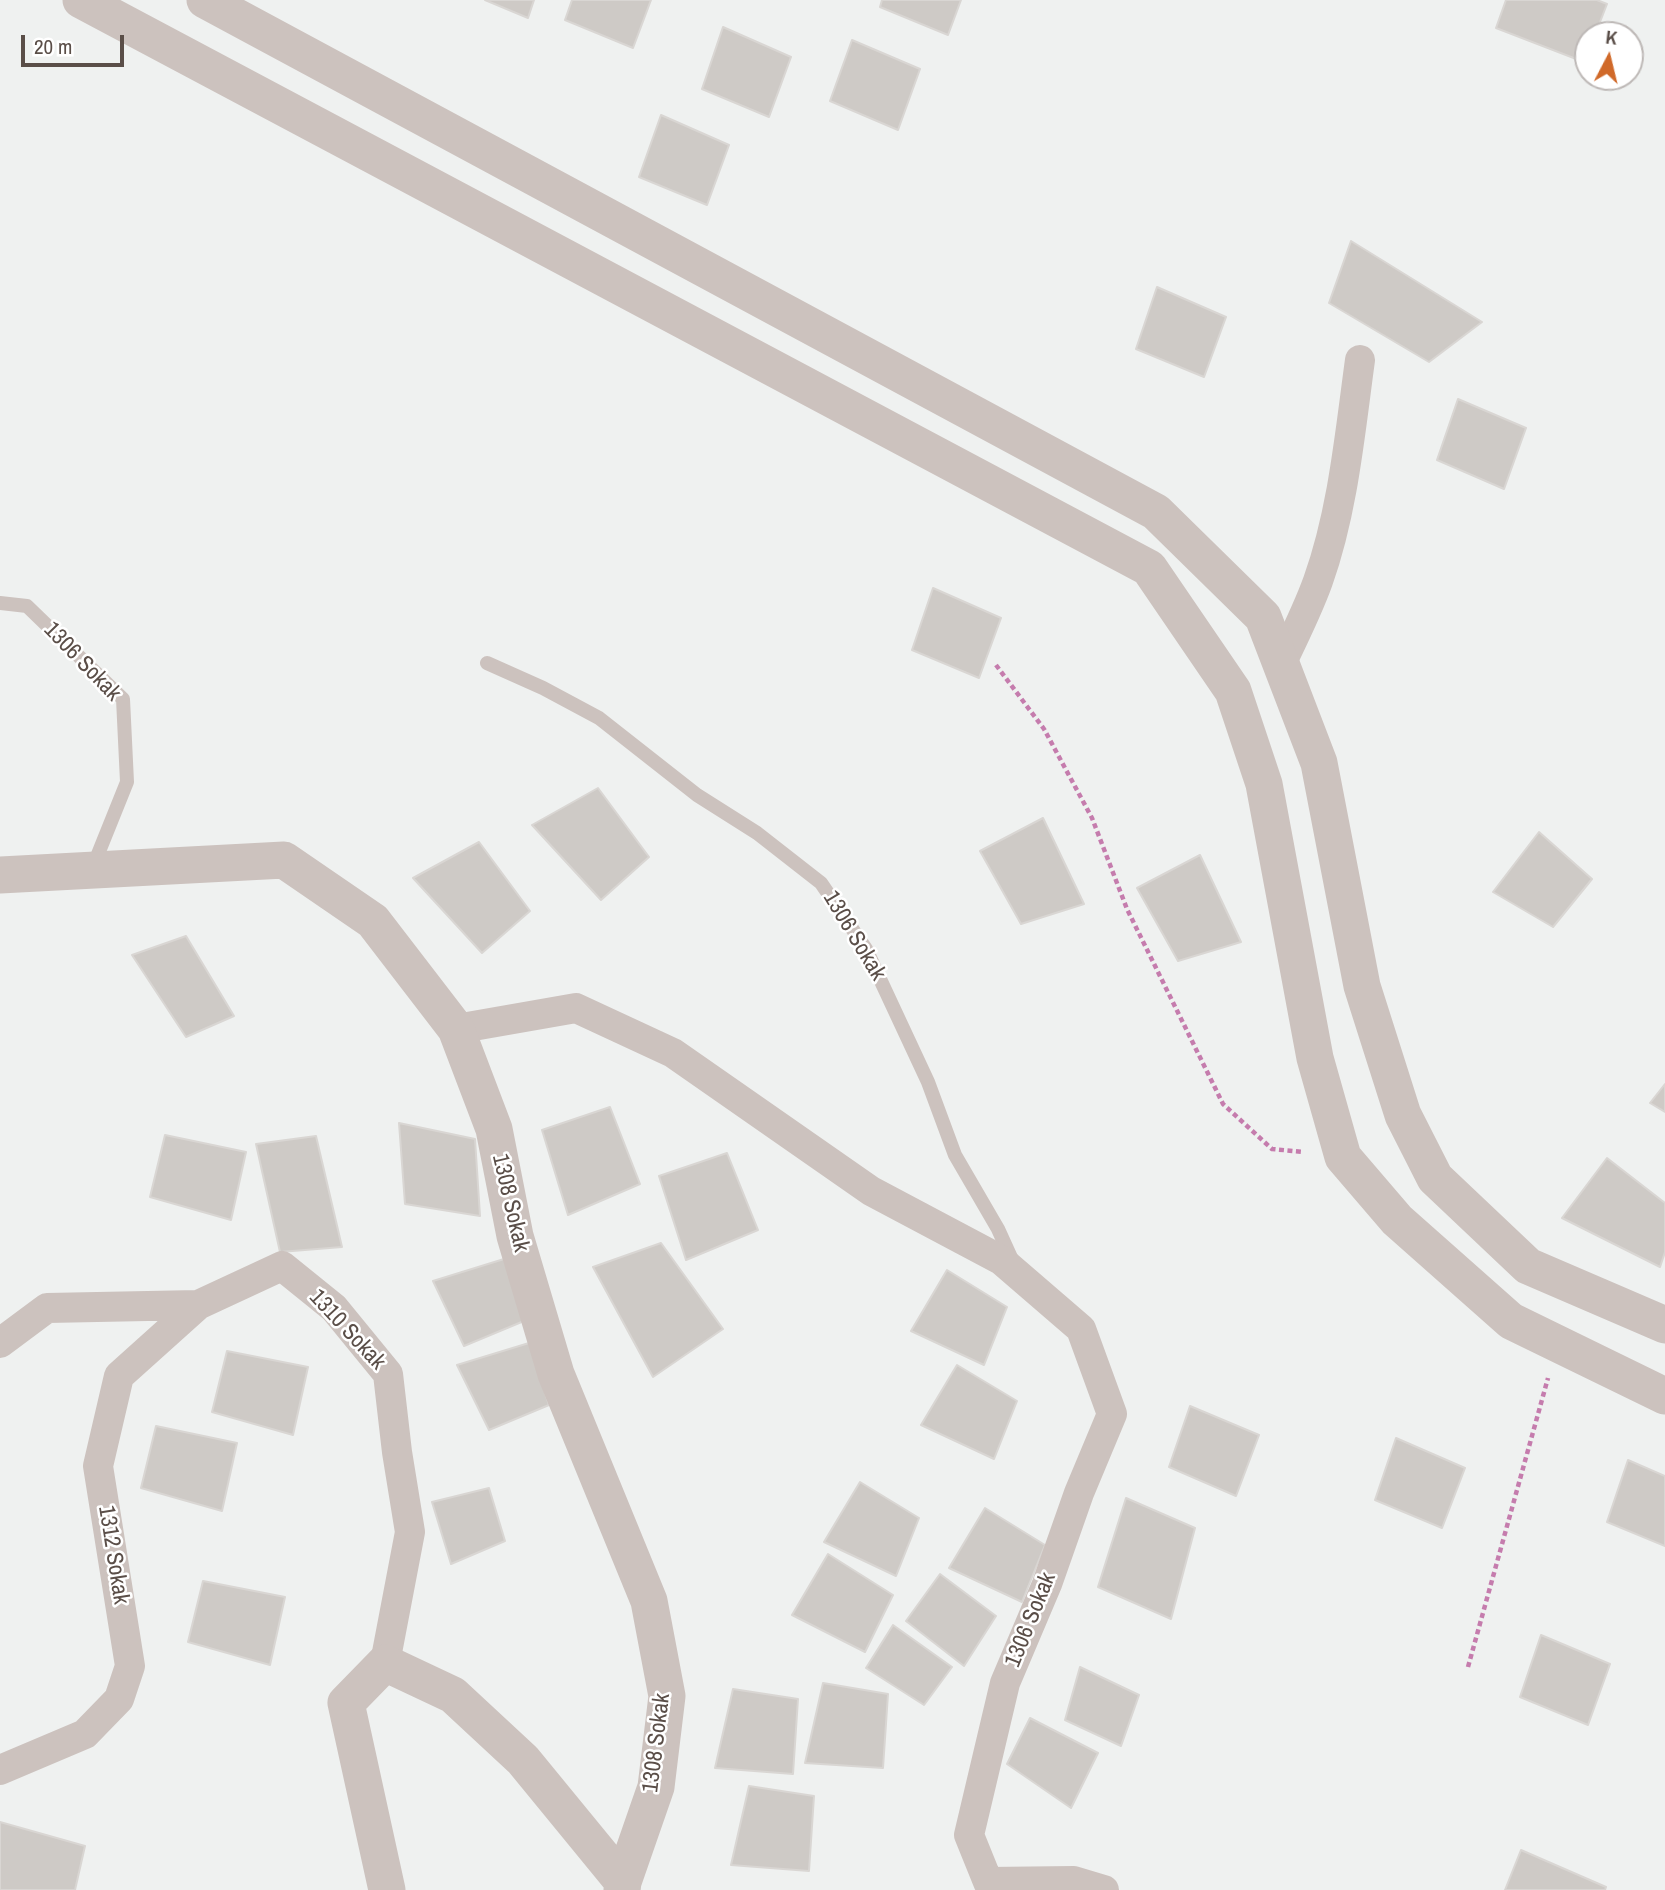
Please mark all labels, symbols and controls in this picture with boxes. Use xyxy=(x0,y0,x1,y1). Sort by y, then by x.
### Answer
scale bar xyxy=(24,21,128,65)
north arrow xyxy=(1574,21,1644,91)
text: K xyxy=(1604,24,1618,51)
text: 20 m xyxy=(34,32,72,61)
street label: 1306 Sokak xyxy=(37,617,127,707)
street label: 1306 Sokak xyxy=(817,886,891,986)
street label: 1308 Sokak xyxy=(485,1151,535,1255)
street label: 1310 Sokak xyxy=(303,1284,391,1376)
street label: 1312 Sokak xyxy=(92,1504,134,1606)
street label: 1306 Sokak xyxy=(1000,1569,1062,1671)
street label: 1308 Sokak xyxy=(637,1692,677,1794)

